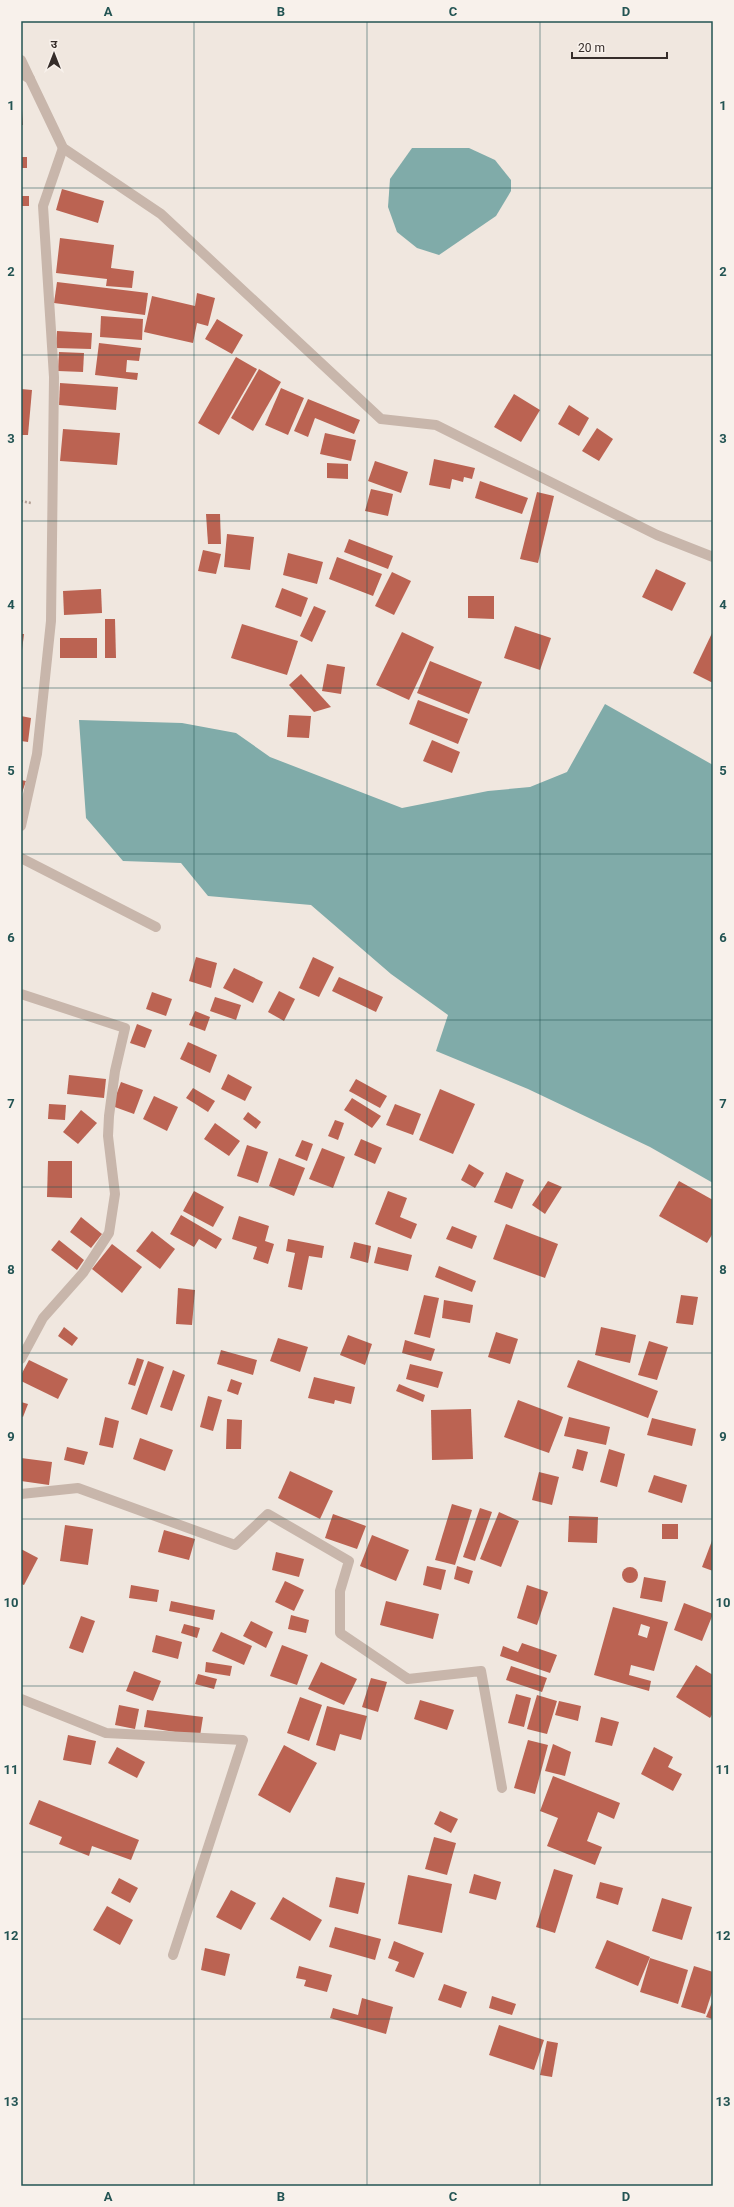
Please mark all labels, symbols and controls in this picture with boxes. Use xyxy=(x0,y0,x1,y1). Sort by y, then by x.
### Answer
text: A xyxy=(104,4,113,19)
text: B xyxy=(277,4,285,19)
text: C xyxy=(449,4,458,19)
text: D xyxy=(622,4,630,19)
north arrow xyxy=(34,34,74,74)
scale bar xyxy=(572,34,667,60)
text: उ xyxy=(51,38,58,51)
text: 20 m xyxy=(578,41,605,55)
text: 1 xyxy=(7,98,15,113)
text: 1 xyxy=(719,98,727,113)
text: 2 xyxy=(7,264,15,279)
text: 2 xyxy=(719,264,727,279)
text: 3 xyxy=(7,431,15,446)
text: 3 xyxy=(719,431,727,446)
text: 4 xyxy=(7,597,15,612)
text: 4 xyxy=(719,597,727,612)
text: 5 xyxy=(7,763,15,778)
text: 5 xyxy=(719,763,727,778)
text: 6 xyxy=(7,930,15,945)
text: 6 xyxy=(719,930,727,945)
text: 7 xyxy=(7,1096,15,1111)
text: 7 xyxy=(719,1096,727,1111)
text: 8 xyxy=(7,1262,15,1277)
text: 8 xyxy=(719,1262,727,1277)
text: 9 xyxy=(7,1429,15,1444)
text: 9 xyxy=(719,1429,727,1444)
text: 10 xyxy=(4,1595,18,1610)
text: 10 xyxy=(716,1595,730,1610)
text: 11 xyxy=(4,1762,18,1777)
text: 11 xyxy=(716,1762,730,1777)
text: 12 xyxy=(4,1928,18,1943)
text: 12 xyxy=(716,1928,730,1943)
text: 13 xyxy=(4,2094,18,2109)
text: 13 xyxy=(716,2094,730,2109)
text: A xyxy=(104,2189,113,2204)
text: B xyxy=(277,2189,285,2204)
text: C xyxy=(449,2189,458,2204)
text: D xyxy=(622,2189,630,2204)

